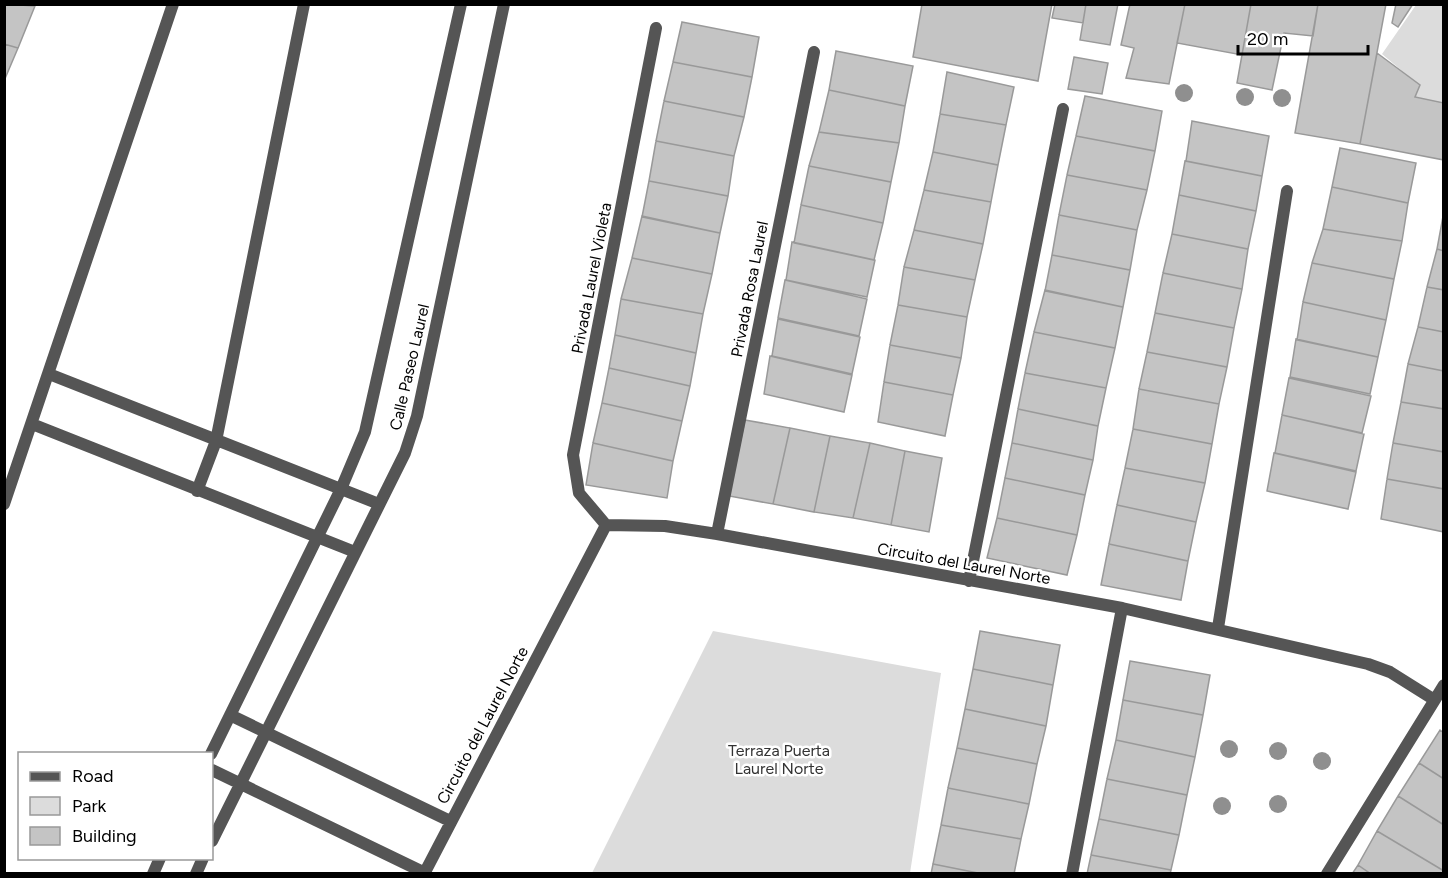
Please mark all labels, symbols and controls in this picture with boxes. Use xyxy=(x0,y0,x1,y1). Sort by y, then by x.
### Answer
scale bar xyxy=(1238,18,1368,56)
text: 20 m xyxy=(1247,28,1288,50)
street label: Privada Laurel Violeta xyxy=(568,201,615,355)
street label: Privada Rosa Laurel xyxy=(727,220,772,359)
street label: Calle Paseo Laurel xyxy=(386,302,433,432)
street label: Circuito del Laurel Norte xyxy=(876,539,1052,588)
street label: Circuito del Laurel Norte xyxy=(433,643,532,807)
park label: Terraza Puerta Laurel Norte xyxy=(728,741,830,778)
legend xyxy=(18,752,213,860)
text: Road xyxy=(72,765,113,787)
text: Park xyxy=(72,795,107,817)
text: Building xyxy=(72,825,137,847)

